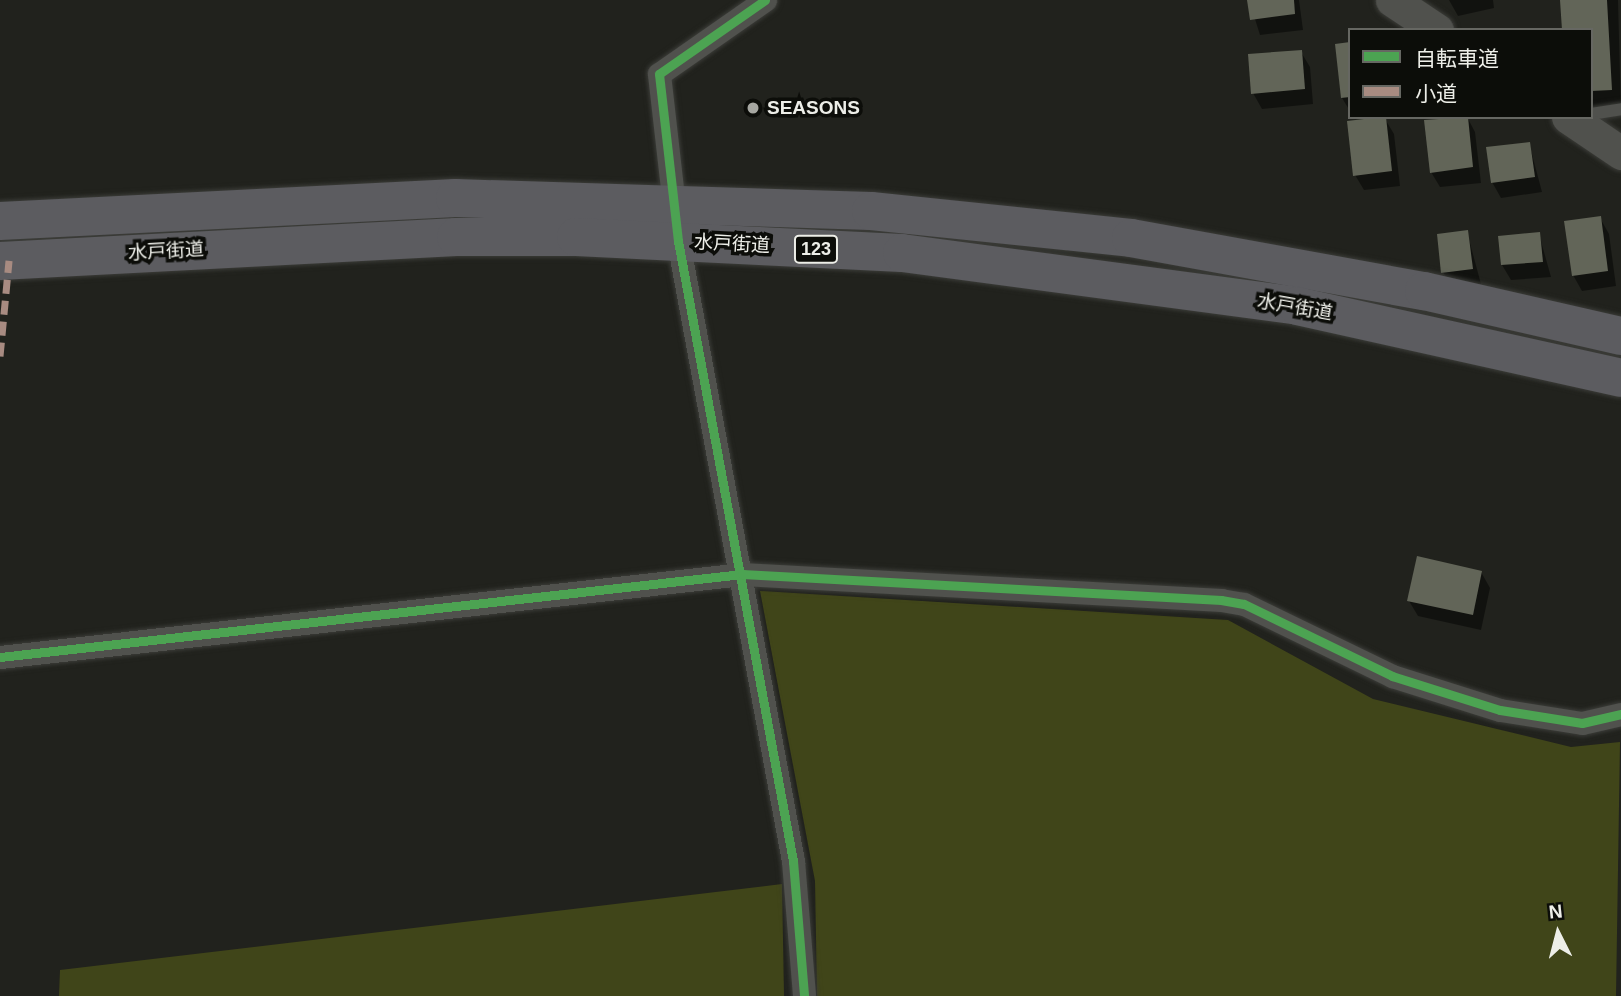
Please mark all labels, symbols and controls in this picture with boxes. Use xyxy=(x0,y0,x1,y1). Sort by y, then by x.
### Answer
legend xyxy=(1348,28,1593,119)
text: 自転車道 xyxy=(1415,47,1499,70)
text: 小道 xyxy=(1415,82,1457,105)
place label: SEASONS xyxy=(767,97,860,119)
marker: SEASONS xyxy=(745,100,761,116)
street label: 水戸街道 xyxy=(693,231,771,257)
road number: 123 xyxy=(793,234,839,264)
street label: 水戸街道 xyxy=(127,238,205,264)
street label: 水戸街道 xyxy=(1256,289,1334,325)
north arrow xyxy=(1523,898,1593,968)
text: N xyxy=(1548,900,1564,923)

